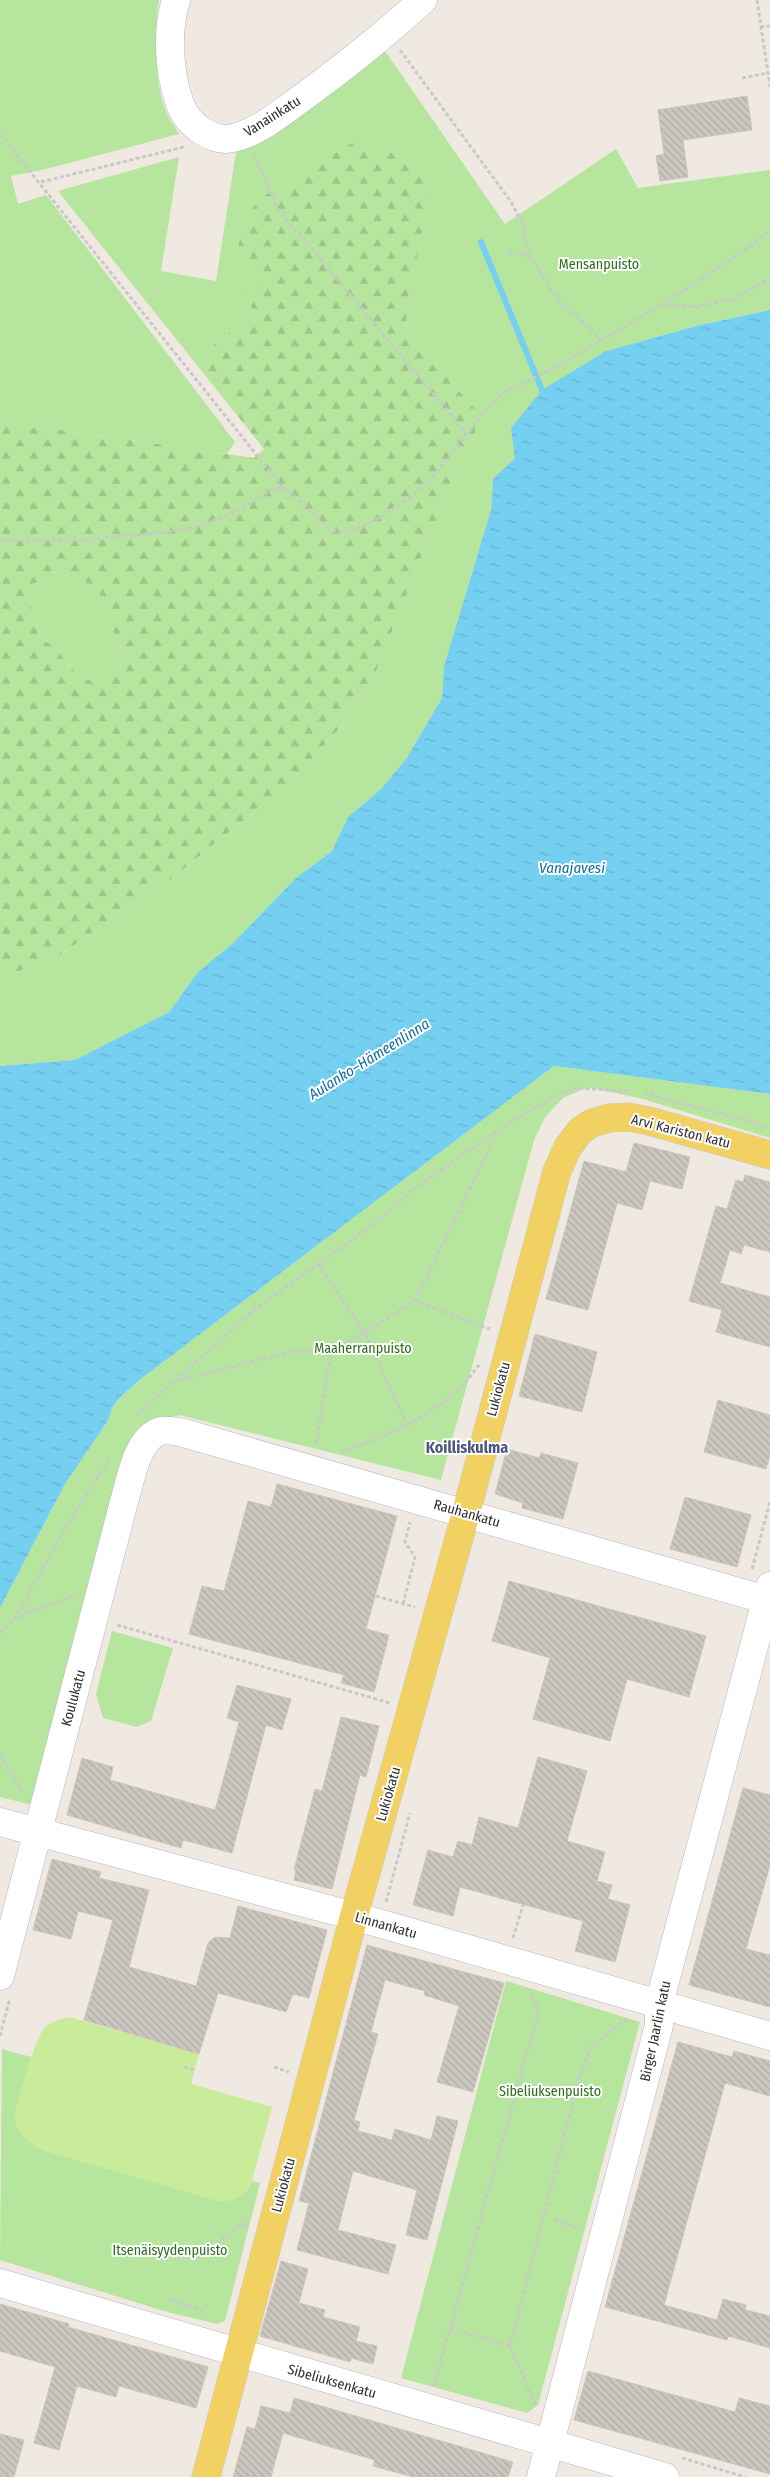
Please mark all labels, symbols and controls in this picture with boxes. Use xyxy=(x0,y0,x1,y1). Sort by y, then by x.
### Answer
street label: Vanainkatu xyxy=(241,92,304,140)
park label: Mensanpuisto xyxy=(559,256,639,273)
water label: Vanajavesi xyxy=(539,859,605,877)
water label: Aulanko–Hämeenlinna xyxy=(305,1014,433,1104)
street label: Arvi Kariston katu xyxy=(630,1111,732,1152)
park label: Maaherranpuisto xyxy=(314,1340,412,1357)
street label: Lukiokatu xyxy=(483,1360,514,1418)
district label: Koilliskulma xyxy=(426,1438,508,1457)
street label: Rauhankatu xyxy=(432,1496,502,1531)
street label: Koulukatu xyxy=(58,1668,89,1728)
street label: Lukiokatu xyxy=(373,1765,404,1823)
street label: Linnankatu xyxy=(353,1909,419,1942)
street label: Birger Jaarlin katu xyxy=(637,1979,674,2083)
park label: Sibeliuksenpuisto xyxy=(499,2083,601,2100)
street label: Lukiokatu xyxy=(268,2156,299,2214)
park label: Itsenäisyydenpuisto xyxy=(113,2242,227,2259)
street label: Sibeliuksenkatu xyxy=(286,2361,378,2402)

